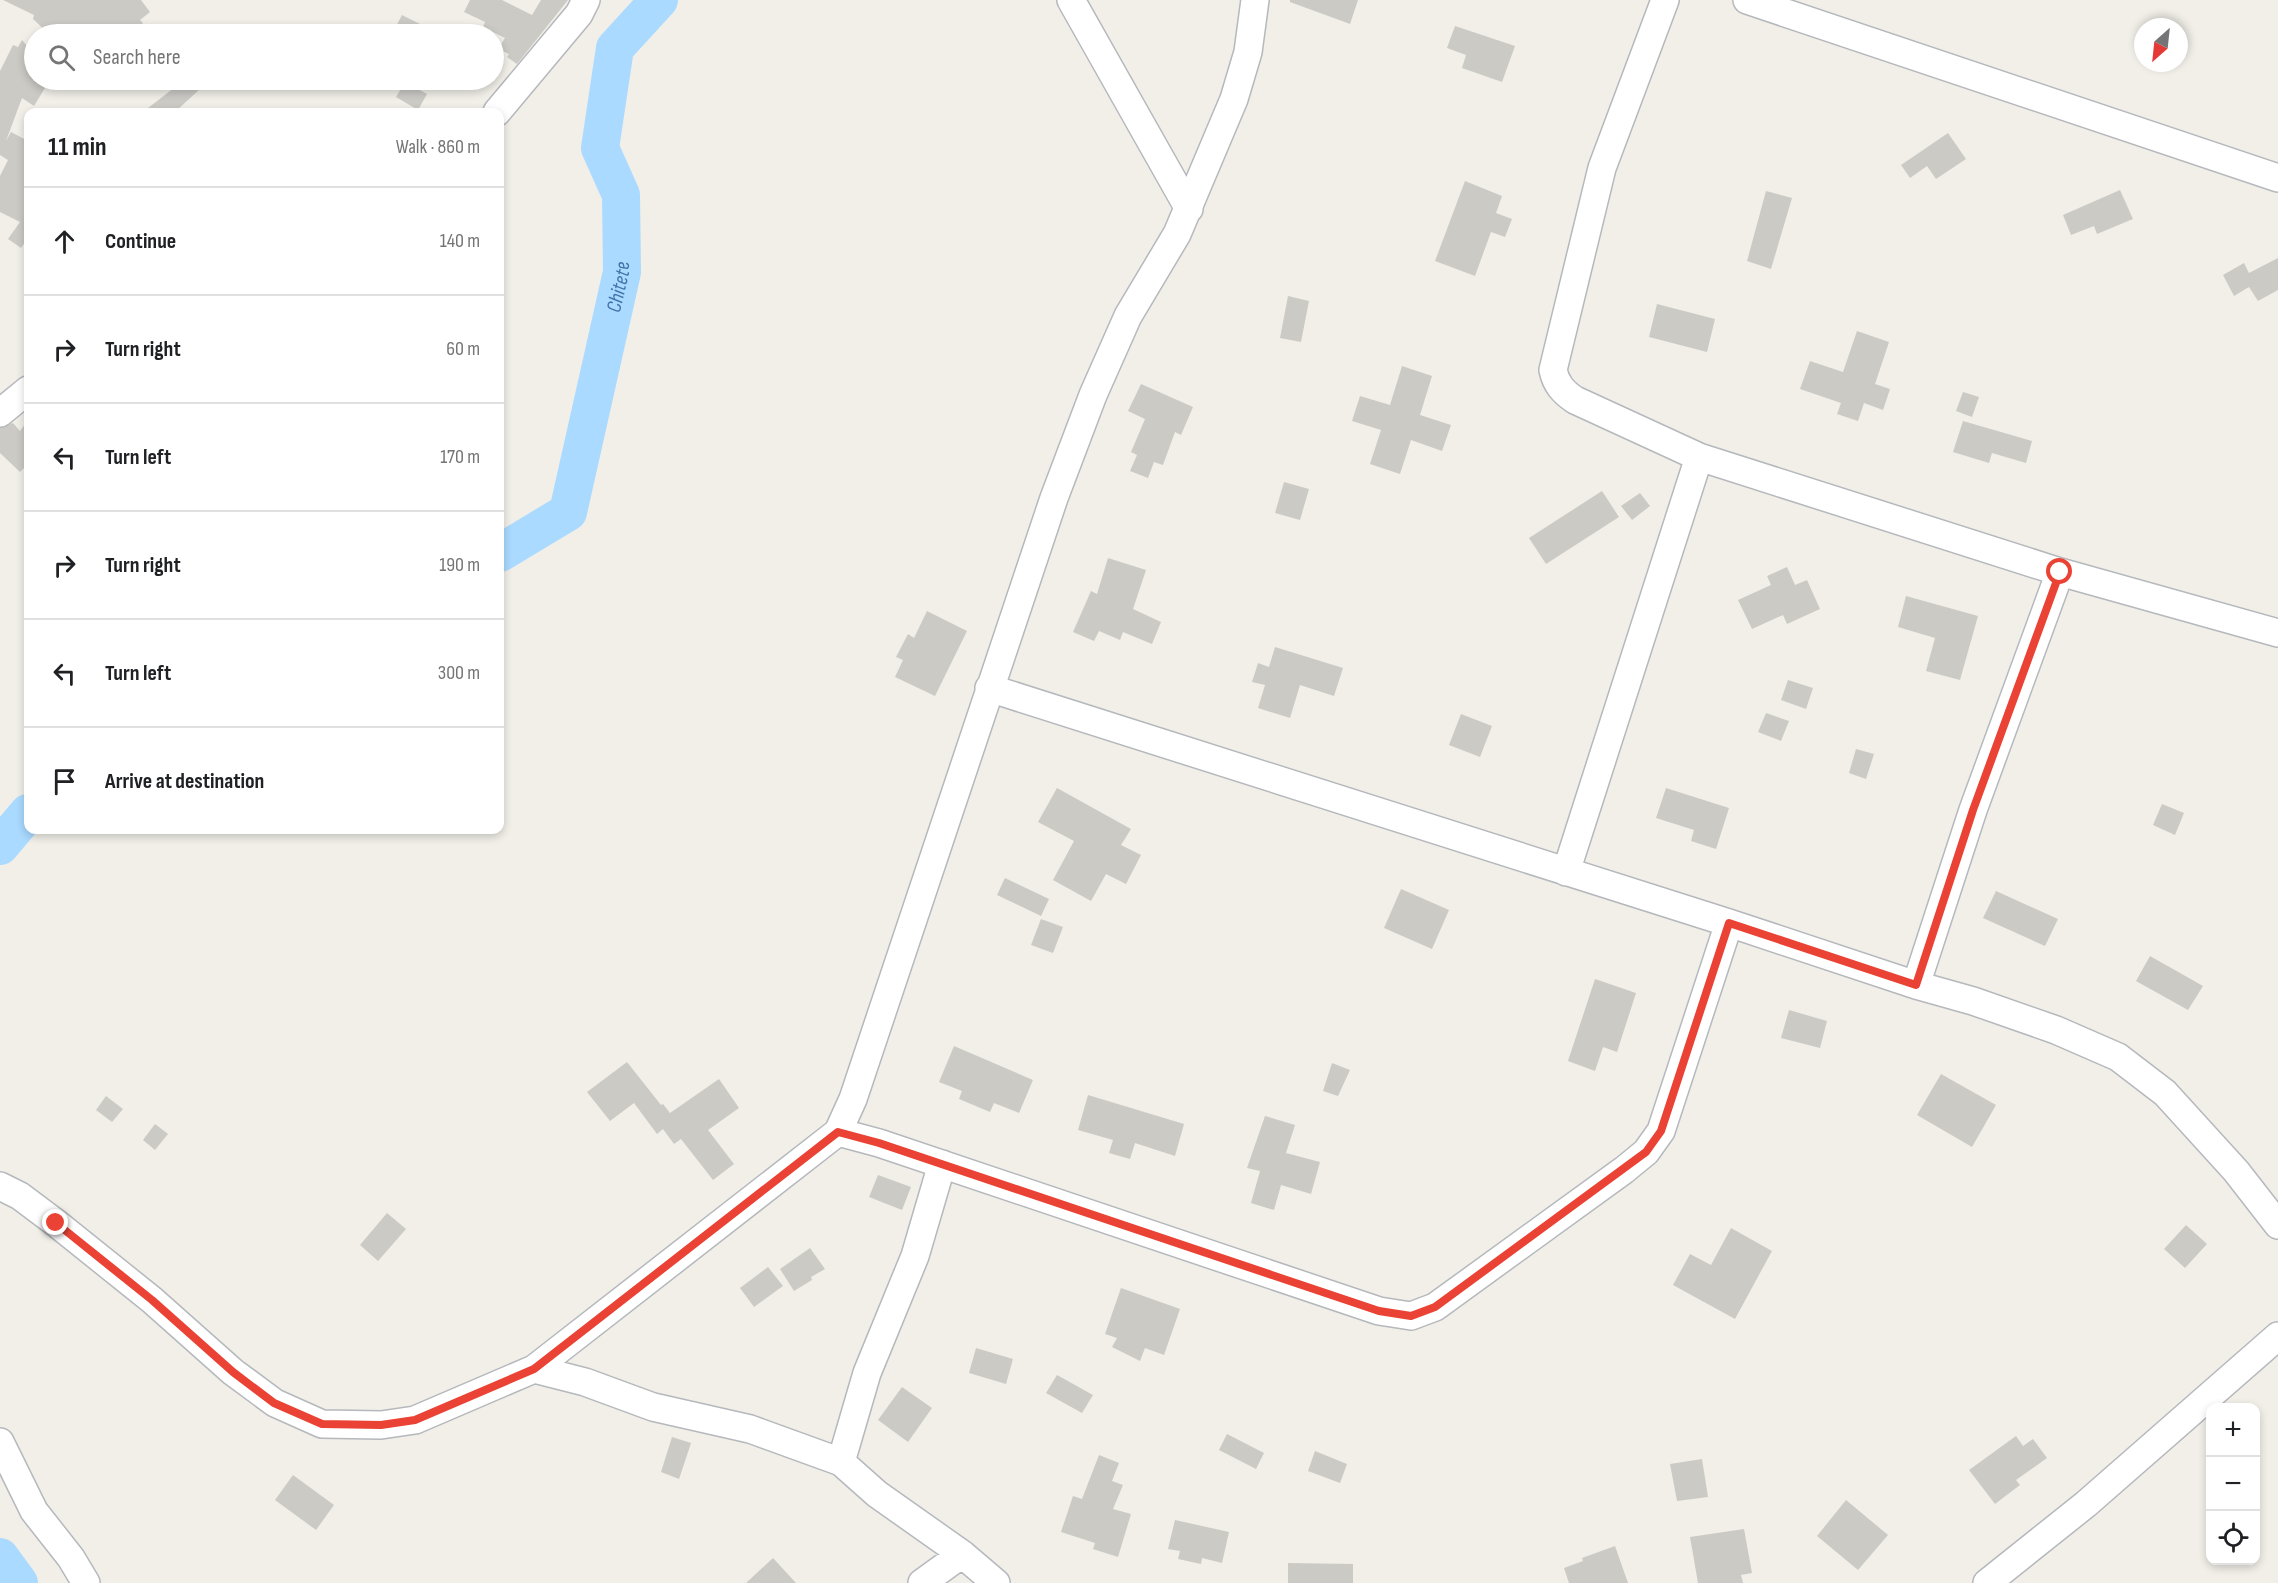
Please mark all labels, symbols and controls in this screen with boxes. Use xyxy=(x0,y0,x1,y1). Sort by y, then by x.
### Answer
north arrow xyxy=(2134,18,2188,72)
search box xyxy=(24,24,504,90)
icon: search xyxy=(45,41,78,74)
text: Search here xyxy=(93,44,180,71)
text: 11 min xyxy=(48,132,107,163)
text: Walk · 860 m xyxy=(396,135,480,159)
icon: ahead xyxy=(48,225,81,258)
text: Continue xyxy=(105,228,176,255)
text: 140 m xyxy=(440,229,480,253)
water label: Chitete xyxy=(601,262,635,315)
icon: right xyxy=(48,333,81,366)
text: Turn right xyxy=(105,336,181,363)
text: 60 m xyxy=(446,337,480,361)
icon: left xyxy=(48,441,81,474)
text: Turn left xyxy=(105,444,171,471)
text: 170 m xyxy=(440,445,480,469)
icon: right xyxy=(48,549,81,582)
text: Turn right xyxy=(105,552,181,579)
text: 190 m xyxy=(439,553,480,577)
route start xyxy=(2046,558,2072,584)
icon: left xyxy=(48,657,81,690)
text: Turn left xyxy=(105,660,171,687)
text: 300 m xyxy=(438,661,480,685)
icon: arrive xyxy=(48,765,81,798)
text: Arrive at destination xyxy=(105,768,264,795)
route end xyxy=(42,1209,68,1235)
map controls xyxy=(2206,1403,2260,1565)
button: + xyxy=(2206,1403,2260,1457)
button: − xyxy=(2206,1457,2260,1511)
button: locate xyxy=(2206,1511,2260,1565)

